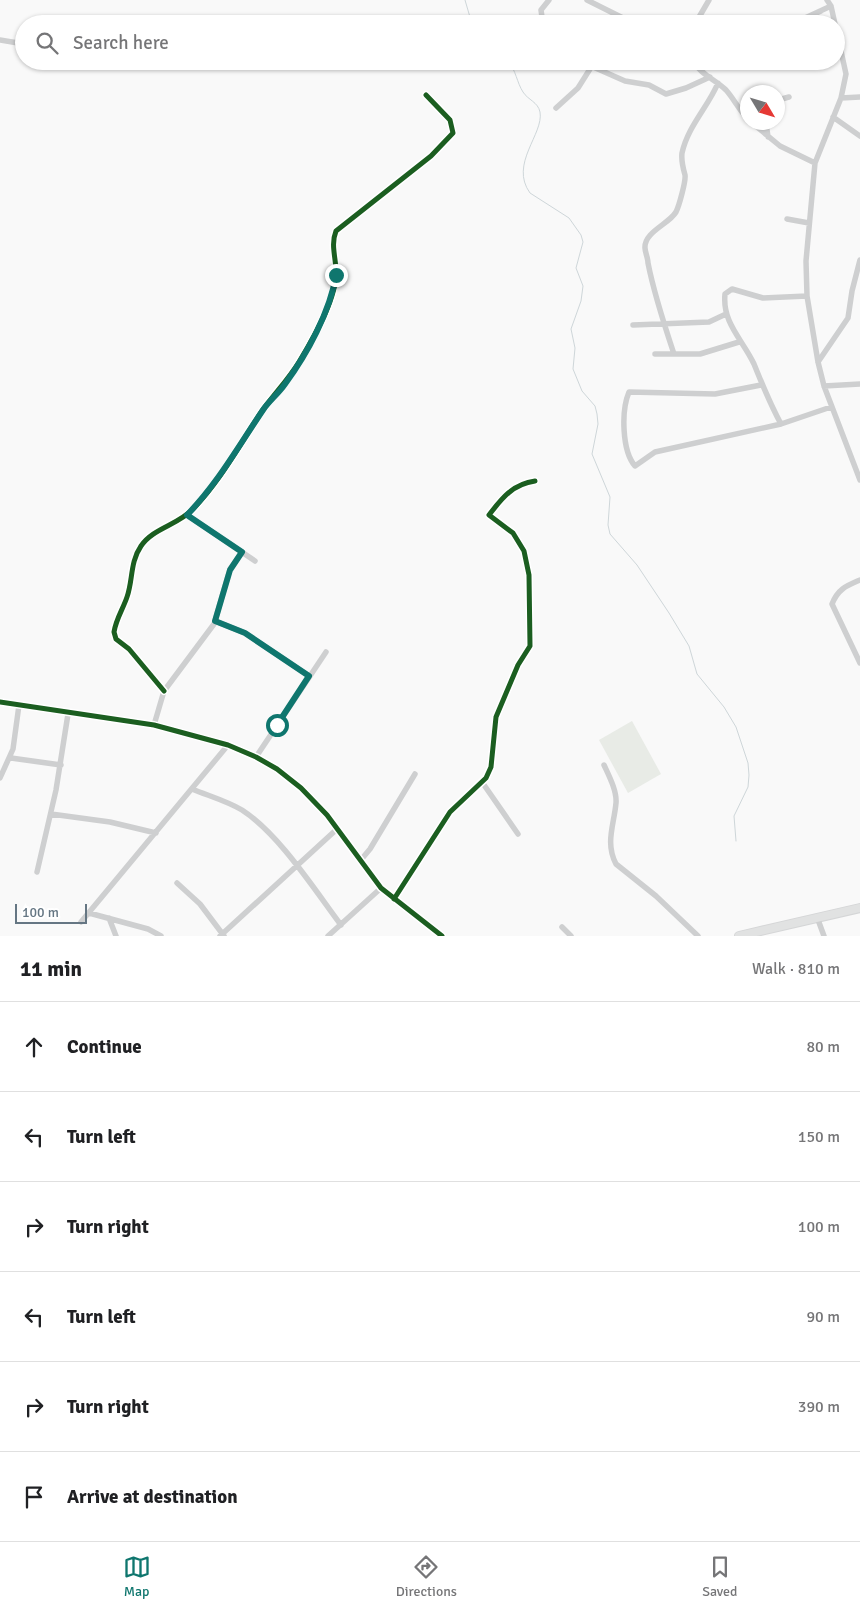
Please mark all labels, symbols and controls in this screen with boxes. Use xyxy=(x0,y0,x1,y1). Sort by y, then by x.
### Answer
search box xyxy=(15,15,845,70)
icon: search xyxy=(33,29,61,57)
text: Search here xyxy=(73,31,169,55)
north arrow xyxy=(740,85,785,130)
route end xyxy=(325,264,348,287)
route start xyxy=(266,714,289,737)
scale bar xyxy=(15,901,88,924)
text: 100 m xyxy=(22,904,59,921)
text: 11 min xyxy=(20,956,82,982)
text: Walk · 810 m xyxy=(752,959,840,979)
icon: ahead xyxy=(20,1033,48,1061)
text: Continue xyxy=(67,1035,142,1059)
text: 80 m xyxy=(806,1037,840,1057)
icon: left xyxy=(20,1123,48,1151)
text: Turn left xyxy=(67,1125,136,1149)
text: 150 m xyxy=(798,1127,840,1147)
icon: right xyxy=(20,1213,48,1241)
text: Turn right xyxy=(67,1215,149,1239)
text: 100 m xyxy=(798,1217,840,1237)
icon: left xyxy=(20,1303,48,1331)
text: Turn left xyxy=(67,1305,136,1329)
text: 90 m xyxy=(806,1307,840,1327)
icon: right xyxy=(20,1393,48,1421)
text: Turn right xyxy=(67,1395,149,1419)
text: 390 m xyxy=(798,1397,840,1417)
icon: arrive xyxy=(20,1483,48,1511)
text: Arrive at destination xyxy=(67,1485,238,1509)
tab: Map xyxy=(123,1553,151,1600)
tab: Directions xyxy=(396,1553,457,1600)
tab: Saved xyxy=(702,1553,737,1600)

